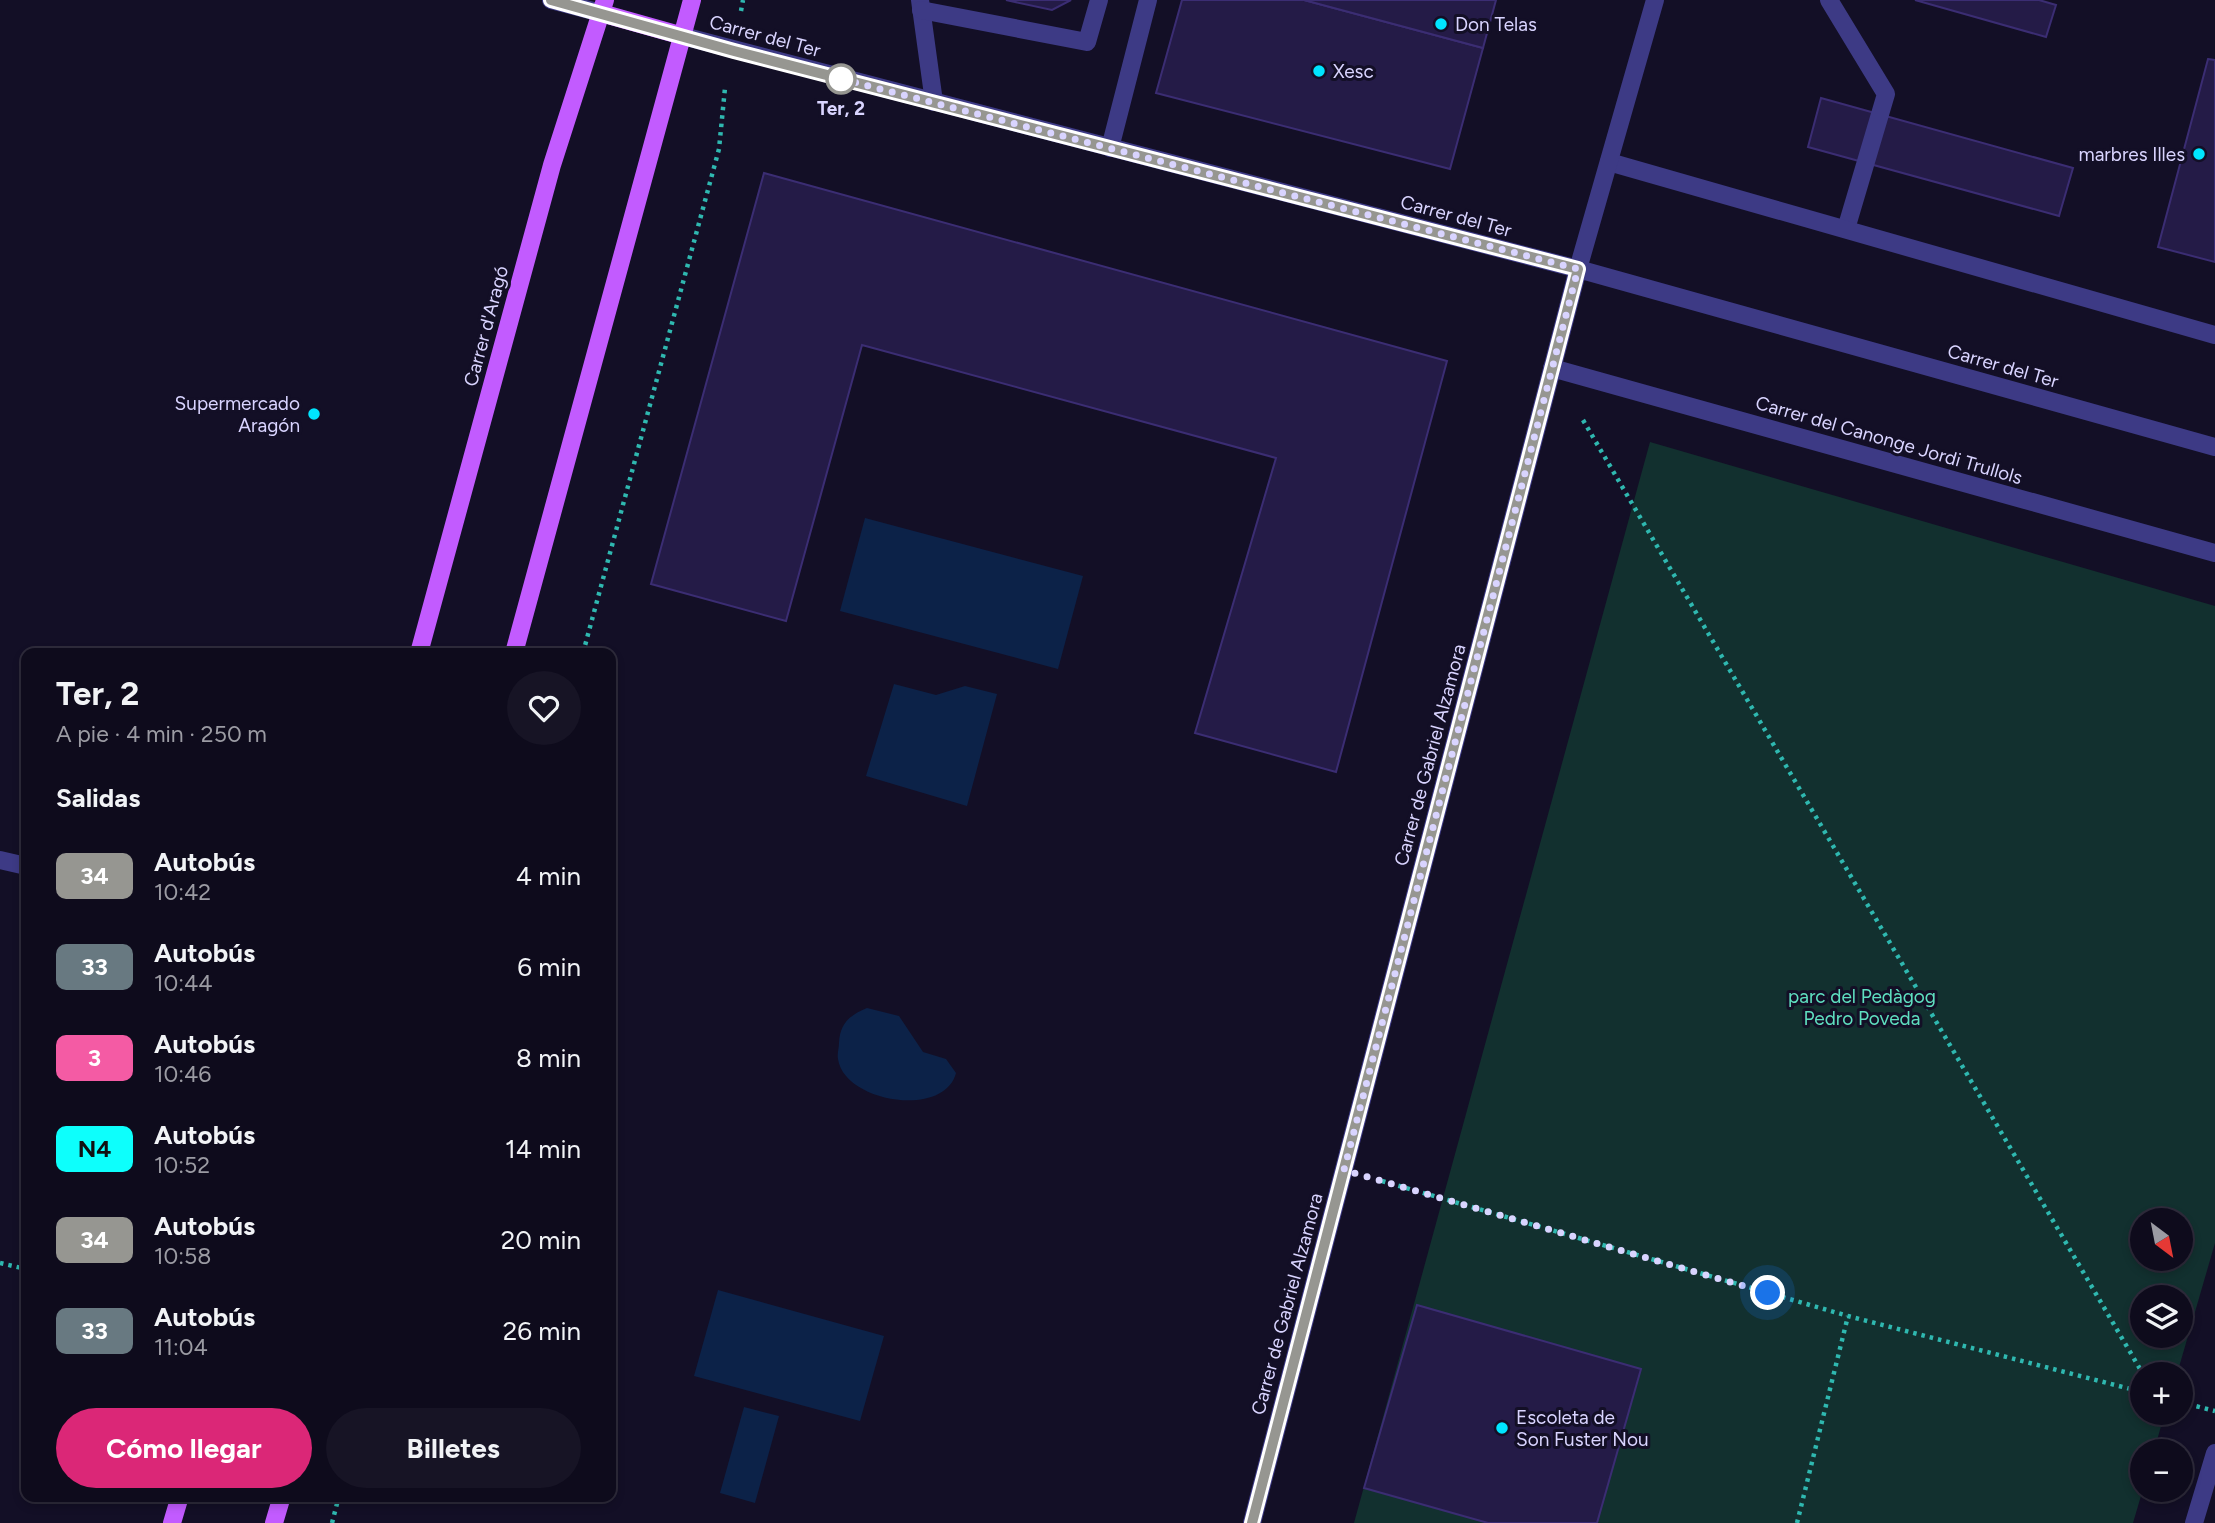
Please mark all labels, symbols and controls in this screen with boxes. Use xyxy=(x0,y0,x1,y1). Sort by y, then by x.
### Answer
street label: Carrer del Ter xyxy=(707,10,824,62)
place label: Don Telas xyxy=(1455,13,1537,36)
marker: Don Telas xyxy=(1433,16,1449,32)
place label: Xesc xyxy=(1333,60,1374,83)
marker: Xesc xyxy=(1311,63,1327,79)
marker: Ter, 2 xyxy=(826,64,856,94)
place label: Ter, 2 xyxy=(817,97,865,120)
place label: marbres Illes xyxy=(2079,143,2185,166)
marker: marbres Illes xyxy=(2191,146,2207,162)
street label: Carrer del Ter xyxy=(1398,190,1515,242)
street label: Carrer d'Aragó xyxy=(459,263,513,389)
street label: Carrer del Ter xyxy=(1945,339,2062,393)
street label: Carrer del Canonge Jordi Trullols xyxy=(1753,391,2025,489)
place label: Supermercado Aragón xyxy=(175,392,300,437)
marker: Supermercado Aragón xyxy=(306,406,322,422)
street label: Carrer de Gabriel Alzamora xyxy=(1389,642,1471,868)
button: heart xyxy=(507,671,581,745)
text: Ter, 2 xyxy=(56,674,139,713)
text: A pie · 4 min · 250 m xyxy=(56,720,267,748)
text: Salidas xyxy=(56,782,140,814)
text: Autobús xyxy=(154,846,255,878)
text: 4 min xyxy=(516,860,581,892)
text: 34 xyxy=(80,861,109,890)
text: 10:42 xyxy=(154,878,211,906)
text: Autobús xyxy=(154,937,255,969)
text: 6 min xyxy=(517,951,581,983)
text: 33 xyxy=(81,952,108,981)
text: 10:44 xyxy=(154,969,213,997)
park label: parc del Pedàgog Pedro Poveda xyxy=(1788,985,1936,1030)
text: Autobús xyxy=(154,1028,255,1060)
text: 8 min xyxy=(516,1042,581,1074)
text: 3 xyxy=(88,1043,101,1072)
text: 10:46 xyxy=(154,1060,211,1088)
text: Autobús xyxy=(154,1119,255,1151)
text: 14 min xyxy=(505,1133,581,1165)
text: N4 xyxy=(78,1134,111,1163)
text: 10:52 xyxy=(154,1151,210,1179)
street label: Carrer de Gabriel Alzamora xyxy=(1246,1191,1328,1417)
north arrow xyxy=(2130,1208,2193,1270)
map controls xyxy=(2130,1208,2193,1502)
text: Autobús xyxy=(154,1210,255,1242)
text: 20 min xyxy=(501,1224,581,1256)
text: 34 xyxy=(80,1225,109,1254)
text: 10:58 xyxy=(154,1242,211,1270)
your location xyxy=(1750,1275,1785,1310)
button: layers xyxy=(2130,1285,2193,1348)
text: Autobús xyxy=(154,1301,255,1333)
text: 26 min xyxy=(503,1315,581,1347)
text: 33 xyxy=(81,1316,108,1345)
text: 11:04 xyxy=(154,1333,208,1361)
button: + xyxy=(2130,1362,2193,1425)
place label: Escoleta de Son Fuster Nou xyxy=(1516,1406,1649,1451)
button: Cómo llegar xyxy=(56,1408,312,1488)
button: Billetes xyxy=(326,1408,581,1488)
marker: Escoleta de Son Fuster Nou xyxy=(1494,1420,1510,1436)
button: − xyxy=(2130,1439,2193,1502)

